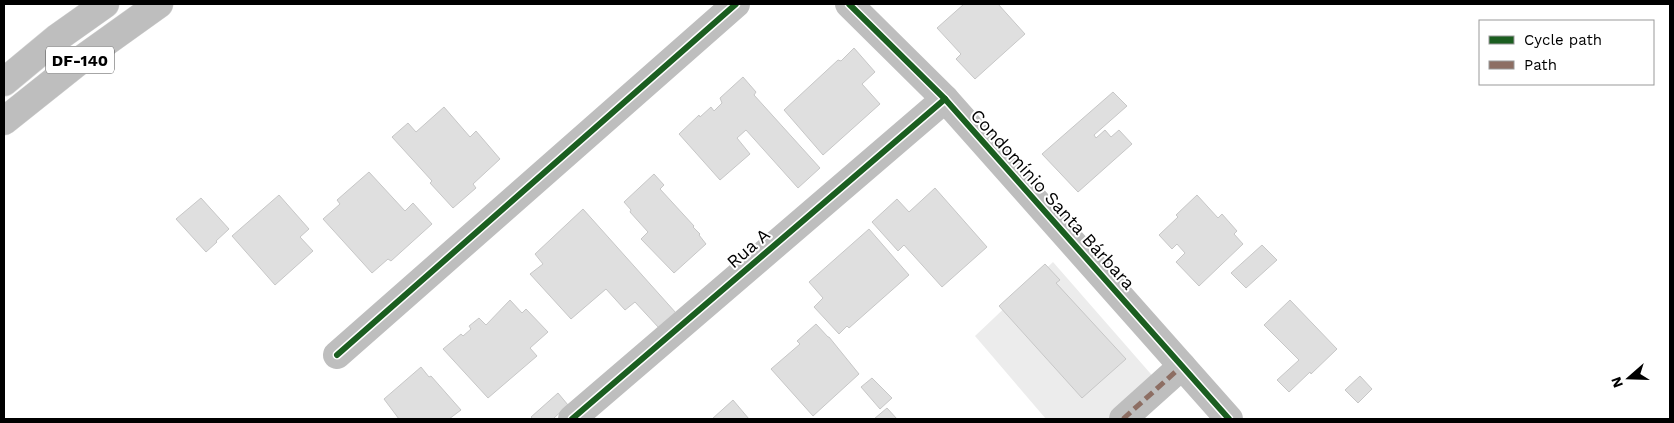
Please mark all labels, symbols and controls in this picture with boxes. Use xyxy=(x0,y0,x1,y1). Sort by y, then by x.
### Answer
legend xyxy=(1479,20,1654,85)
text: Cycle path xyxy=(1524,31,1602,49)
road number: DF-140 xyxy=(46,46,114,74)
text: Path xyxy=(1524,56,1557,74)
street label: Condomínio Santa Bárbara xyxy=(966,105,1140,293)
street label: Rua A xyxy=(722,224,774,272)
north arrow xyxy=(1604,353,1654,403)
text: N xyxy=(1607,375,1626,390)

